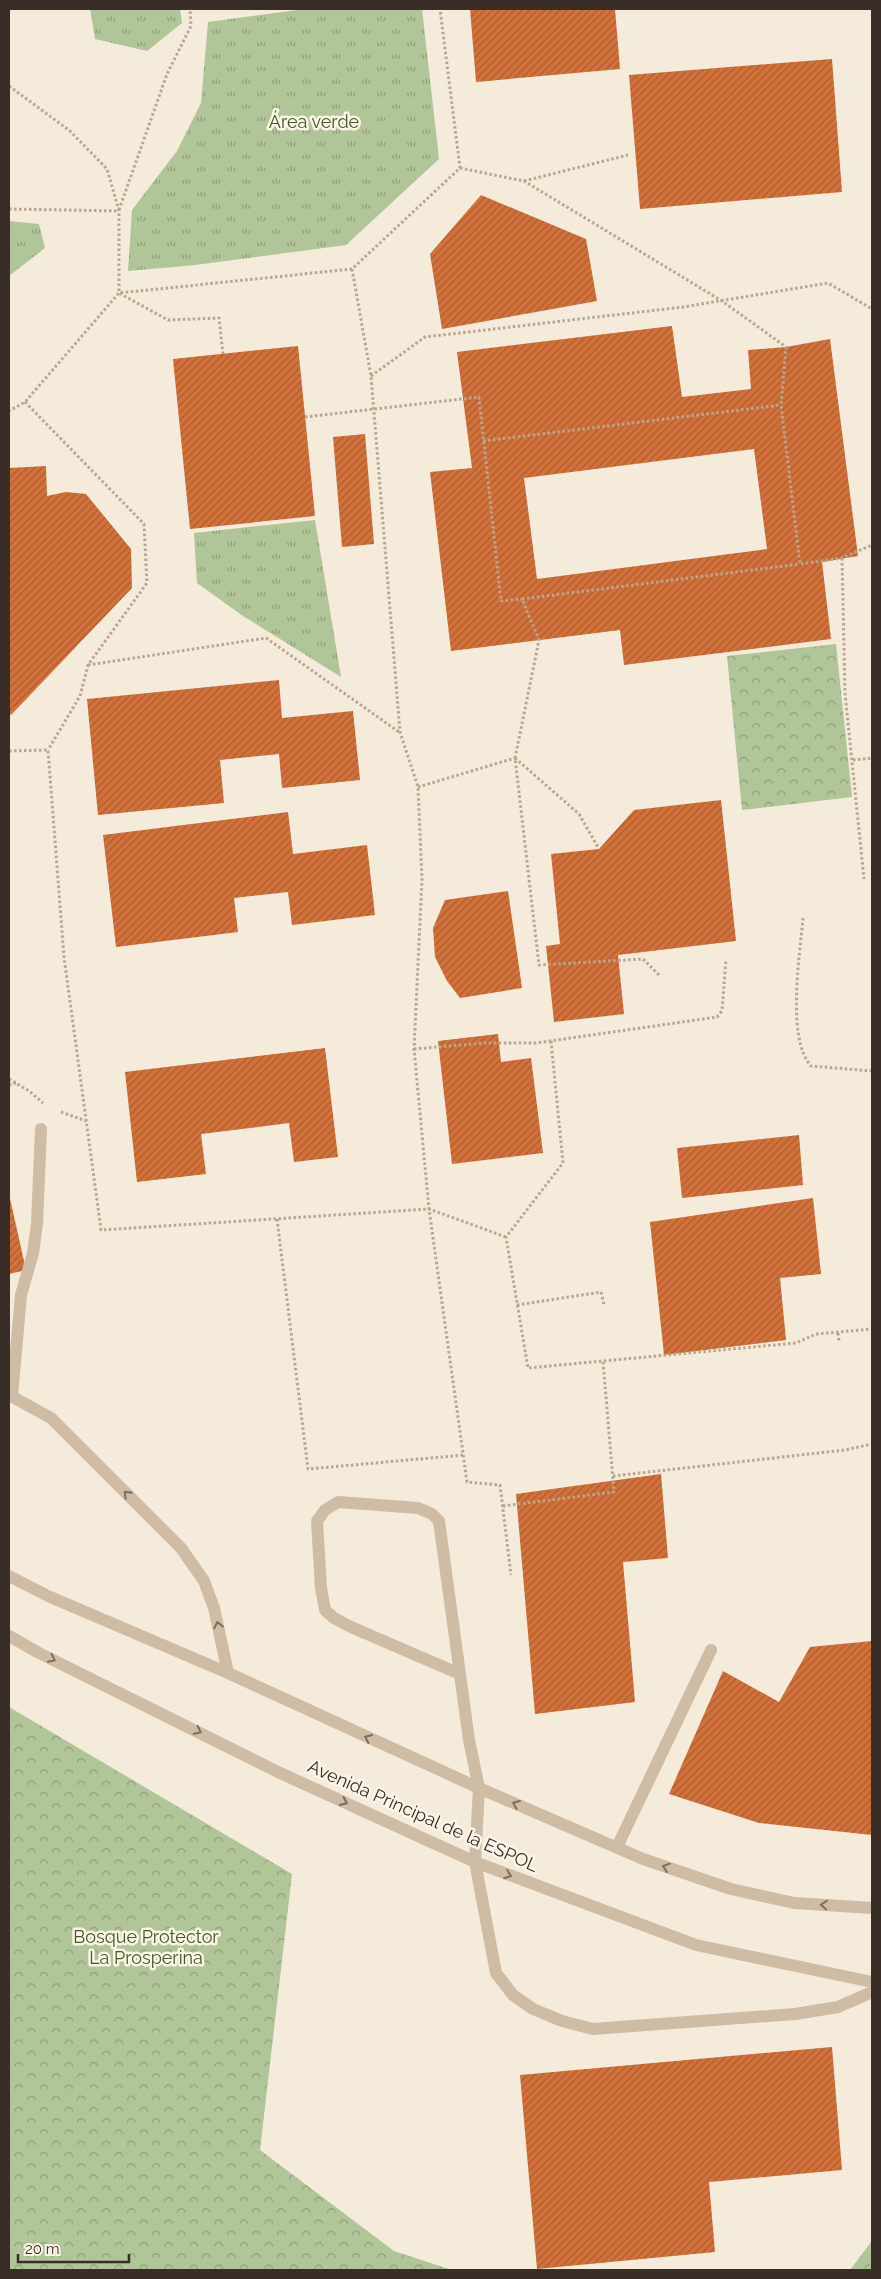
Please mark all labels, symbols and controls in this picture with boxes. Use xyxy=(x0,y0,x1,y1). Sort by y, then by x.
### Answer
park label: Área verde xyxy=(269,110,360,132)
one-way arrow xyxy=(124,1491,133,1500)
one-way arrow xyxy=(213,1621,223,1630)
one-way arrow xyxy=(46,1653,55,1663)
one-way arrow xyxy=(192,1725,201,1735)
one-way arrow xyxy=(364,1733,373,1744)
street label: Avenida Principal de la ESPOL xyxy=(305,1755,542,1876)
one-way arrow xyxy=(339,1795,348,1806)
one-way arrow xyxy=(512,1800,521,1811)
one-way arrow xyxy=(663,1863,671,1873)
one-way arrow xyxy=(503,1868,512,1879)
one-way arrow xyxy=(819,1899,827,1910)
park label: Bosque Protector La Prosperina xyxy=(73,1926,219,1968)
scale bar xyxy=(18,2232,129,2264)
text: 20 m xyxy=(25,2240,60,2258)

